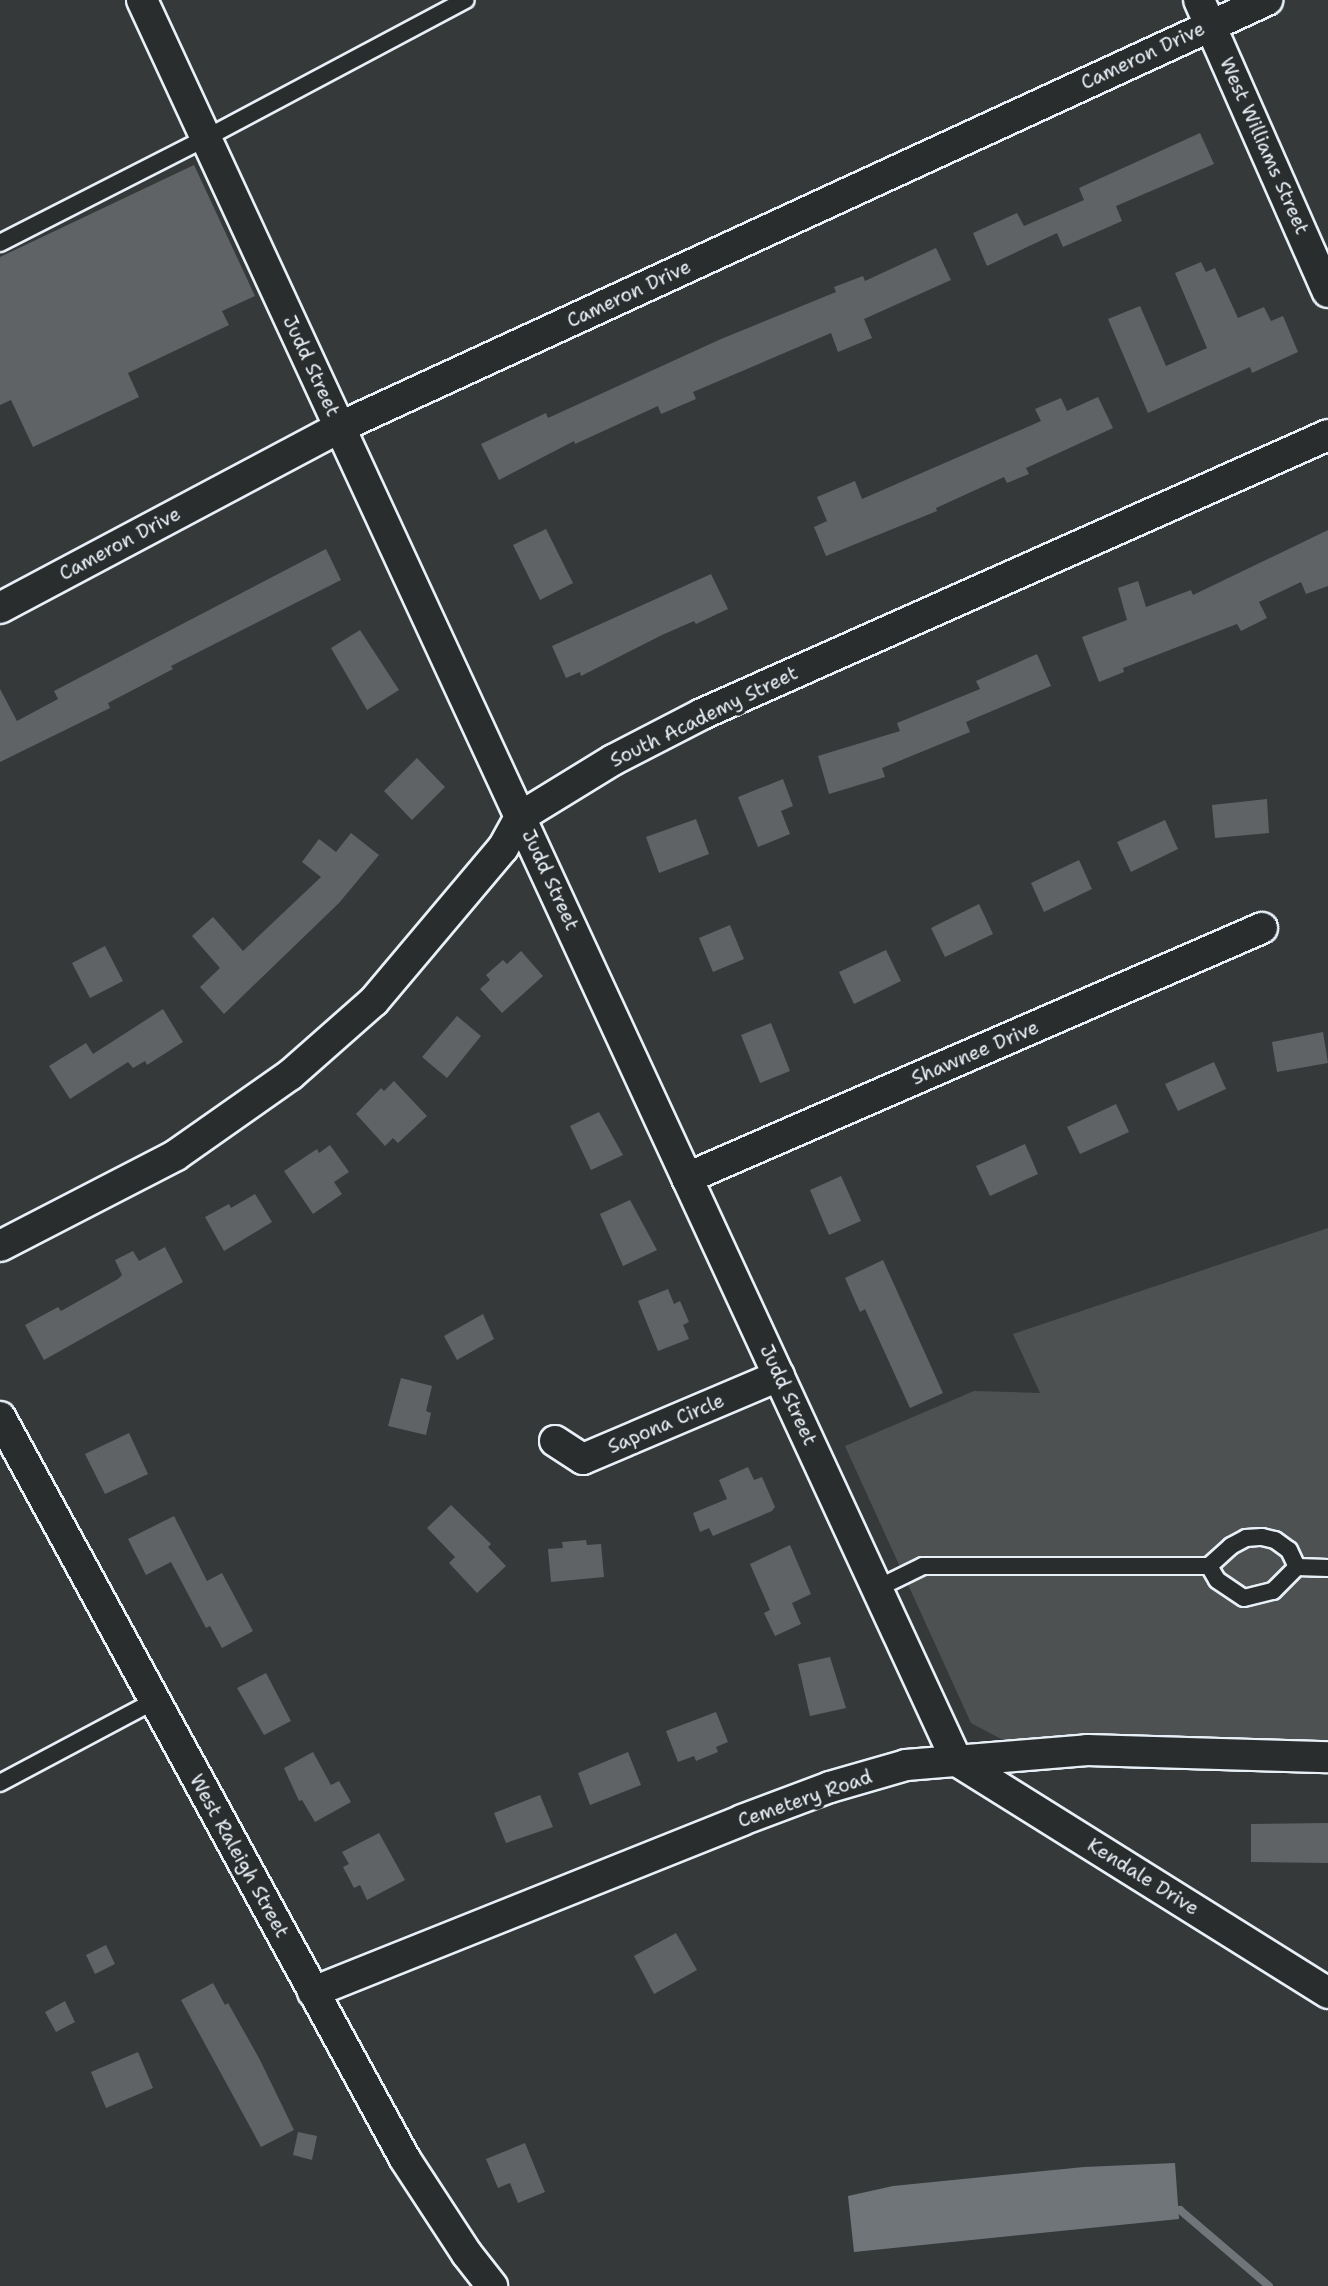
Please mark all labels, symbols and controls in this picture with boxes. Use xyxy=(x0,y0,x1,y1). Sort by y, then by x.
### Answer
street label: Cameron Drive xyxy=(1077,17,1209,95)
street label: West Williams Street xyxy=(1215,54,1313,238)
street label: Cameron Drive xyxy=(563,255,695,333)
street label: Judd Street xyxy=(278,312,344,420)
street label: Cameron Drive xyxy=(55,502,185,586)
street label: South Academy Street xyxy=(607,662,801,772)
street label: Judd Street xyxy=(517,826,583,934)
street label: Shawnee Drive xyxy=(908,1016,1042,1090)
street label: Judd Street xyxy=(755,1341,821,1449)
street label: Sapona Circle xyxy=(604,1389,728,1459)
street label: Cemetery Road xyxy=(735,1765,875,1833)
street label: West Raleigh Street xyxy=(185,1770,293,1942)
street label: Kendale Drive xyxy=(1083,1834,1203,1920)

